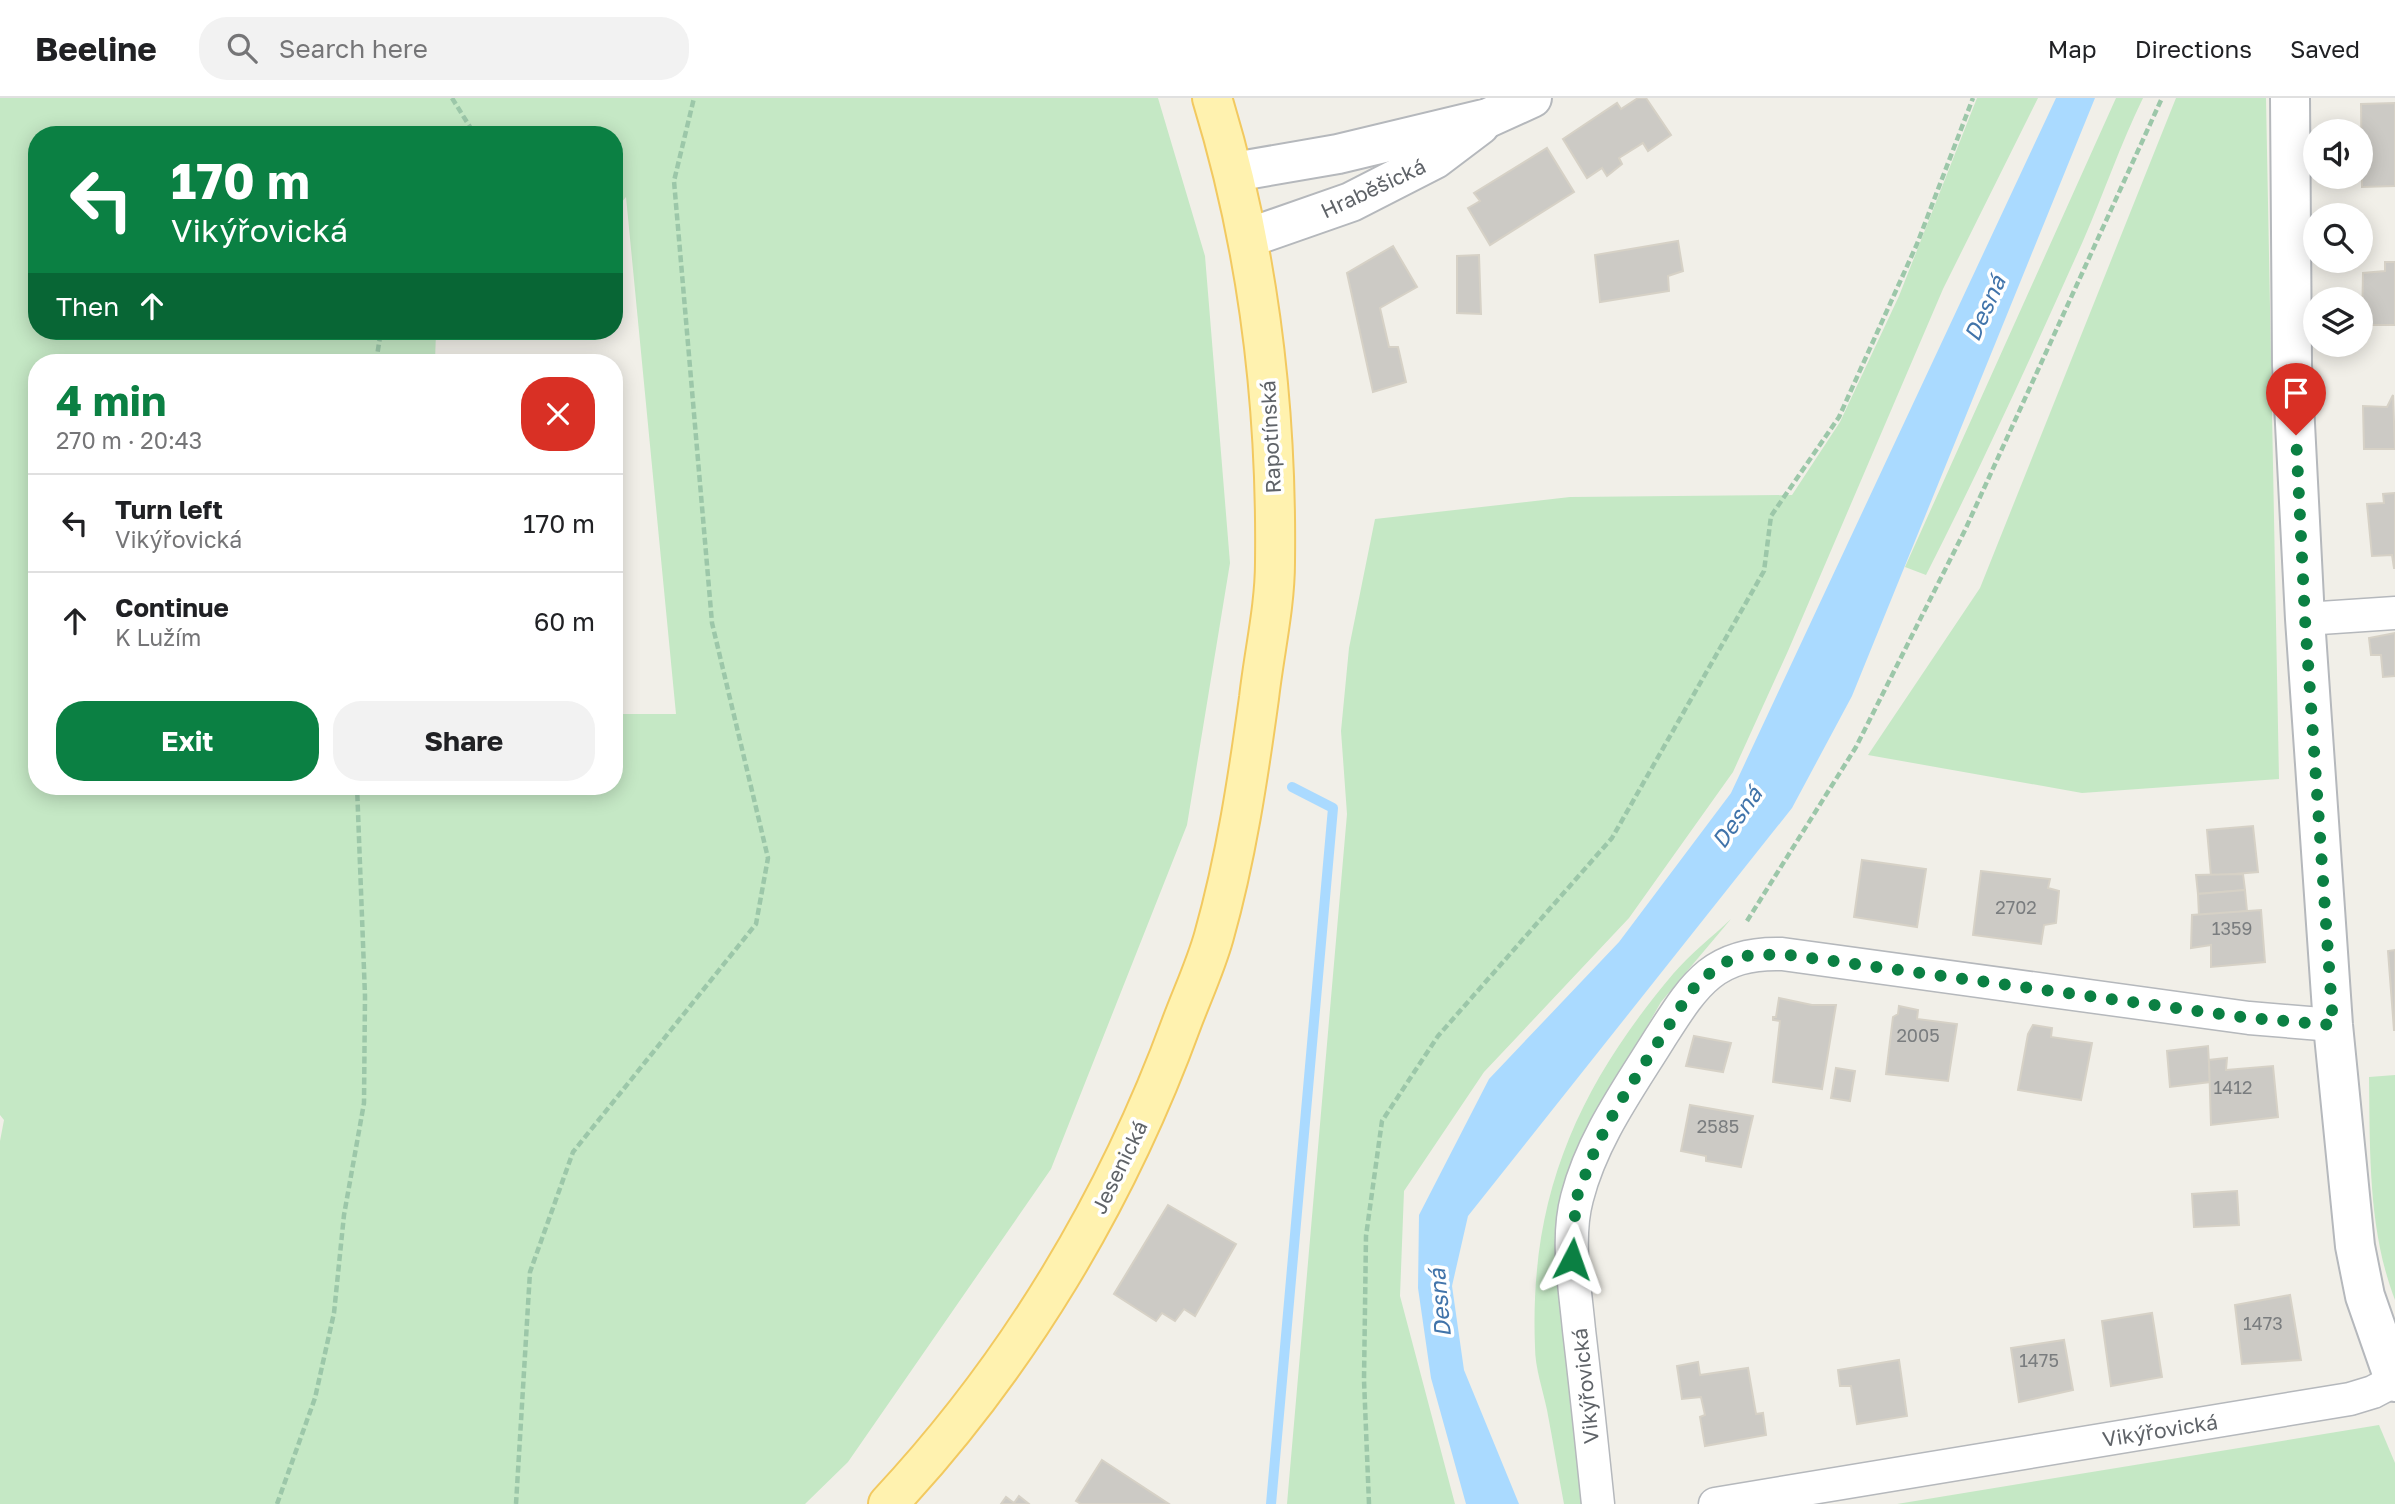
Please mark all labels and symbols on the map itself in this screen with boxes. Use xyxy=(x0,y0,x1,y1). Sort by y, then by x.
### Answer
street label: Hraběšická xyxy=(1316,152,1430,224)
water label: Desná xyxy=(1957,268,2012,345)
pin xyxy=(2266,363,2326,435)
street label: Rapotínská xyxy=(1254,380,1286,494)
water label: Desná xyxy=(1705,778,1769,853)
house number: 2702 xyxy=(1995,896,2037,918)
house number: 1359 xyxy=(2212,917,2252,939)
house number: 2005 xyxy=(1896,1024,1940,1046)
house number: 1412 xyxy=(2214,1076,2252,1098)
house number: 2585 xyxy=(1697,1115,1739,1137)
street label: Jesenická xyxy=(1085,1116,1153,1218)
position arrow xyxy=(1535,1222,1609,1296)
water label: Desná xyxy=(1422,1265,1456,1338)
house number: 1473 xyxy=(2243,1312,2283,1334)
street label: Vikýřovická xyxy=(1566,1327,1604,1445)
house number: 1475 xyxy=(2019,1349,2059,1371)
street label: Vikýřovická xyxy=(2101,1408,2219,1452)

